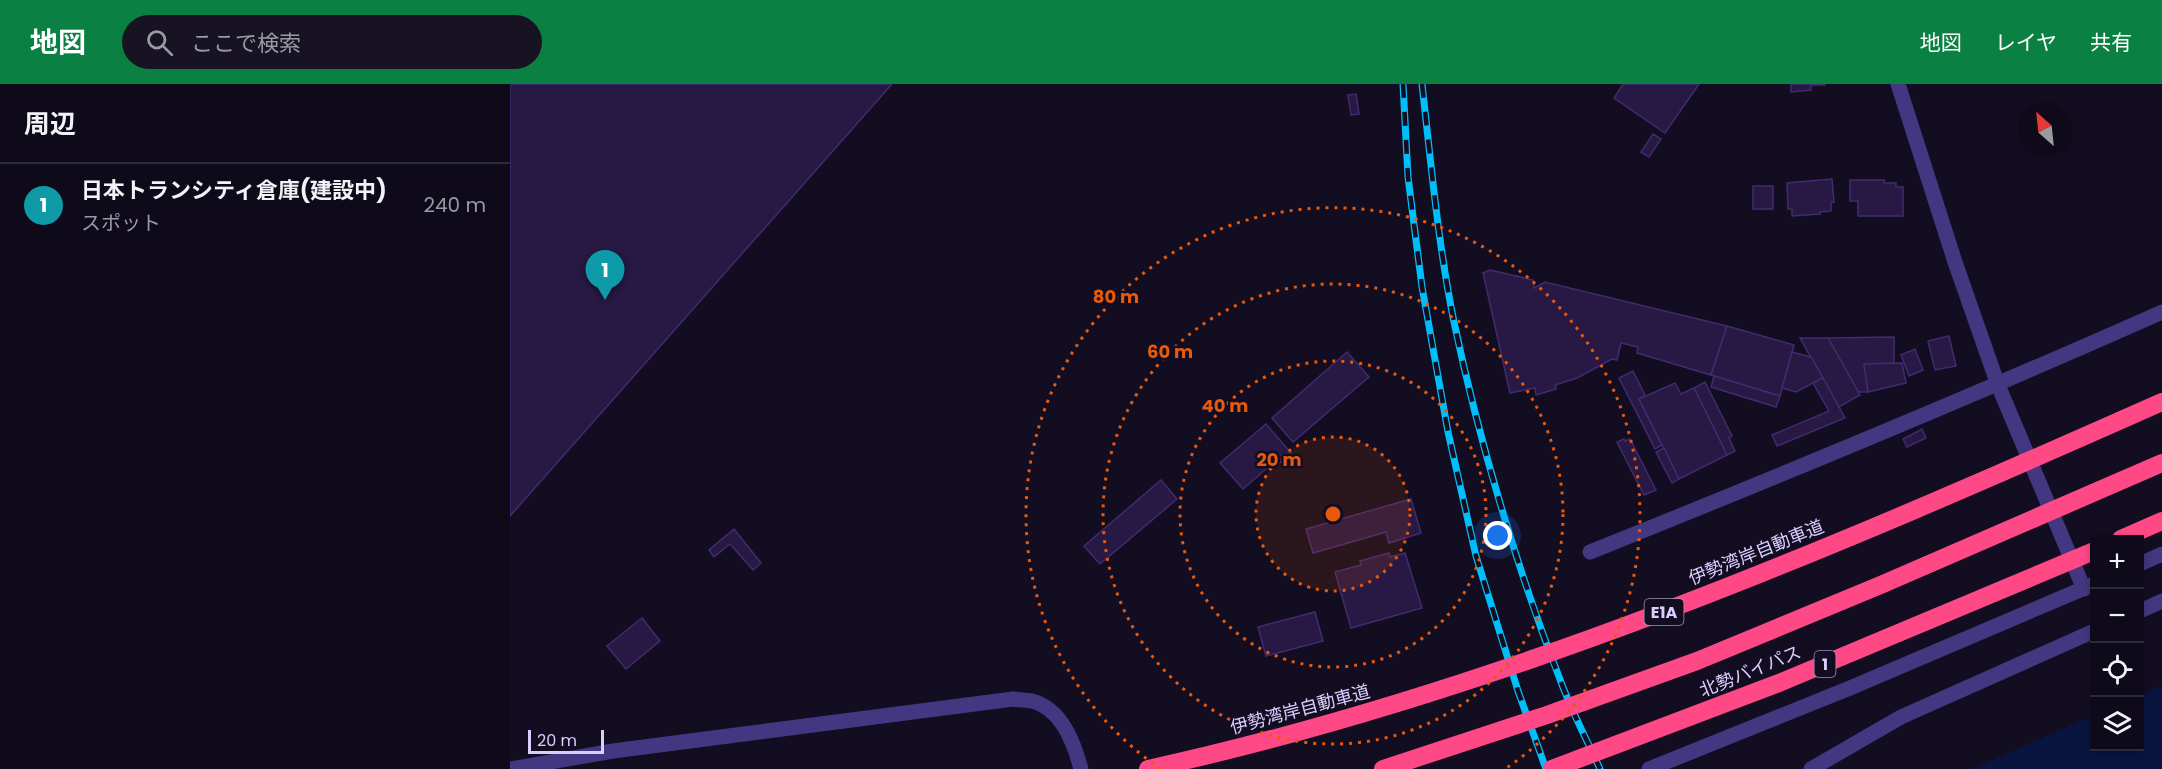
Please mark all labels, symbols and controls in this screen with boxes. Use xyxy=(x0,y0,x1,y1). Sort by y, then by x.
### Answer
search box xyxy=(122,15,542,69)
text: 地図 xyxy=(30,23,86,62)
icon: search xyxy=(143,26,176,59)
text: ここで検索 xyxy=(191,28,301,59)
text: 地図 xyxy=(1920,28,1962,57)
text: レイヤ xyxy=(1995,28,2057,57)
text: 共有 xyxy=(2090,28,2132,57)
north arrow xyxy=(2018,102,2072,156)
text: 周辺 xyxy=(24,106,76,142)
text: 日本トランシティ倉庫(建設中) xyxy=(81,175,387,206)
text: 1 xyxy=(40,191,47,219)
text: 240 m xyxy=(423,191,486,219)
text: スポット xyxy=(81,209,161,237)
pin: 1 xyxy=(586,250,625,300)
text: 80 m xyxy=(1093,284,1139,309)
text: 60 m xyxy=(1147,339,1193,364)
text: 40 m xyxy=(1202,393,1248,418)
text: 20 m xyxy=(1257,447,1301,472)
centre of rings xyxy=(1323,504,1343,524)
street label: 伊勢湾岸自動車道 xyxy=(1685,513,1827,591)
your location xyxy=(1483,521,1512,550)
map controls xyxy=(2090,535,2144,751)
button: + xyxy=(2090,535,2144,589)
button: − xyxy=(2090,589,2144,643)
road number: E1A xyxy=(1644,599,1684,625)
street label: 北勢バイパス xyxy=(1695,639,1805,703)
button: locate xyxy=(2090,643,2144,697)
road number: 1 xyxy=(1814,651,1836,677)
street label: 伊勢湾岸自動車道 xyxy=(1227,678,1373,740)
button: layers xyxy=(2090,697,2144,751)
scale bar xyxy=(528,727,604,754)
text: 20 m xyxy=(537,729,577,752)

